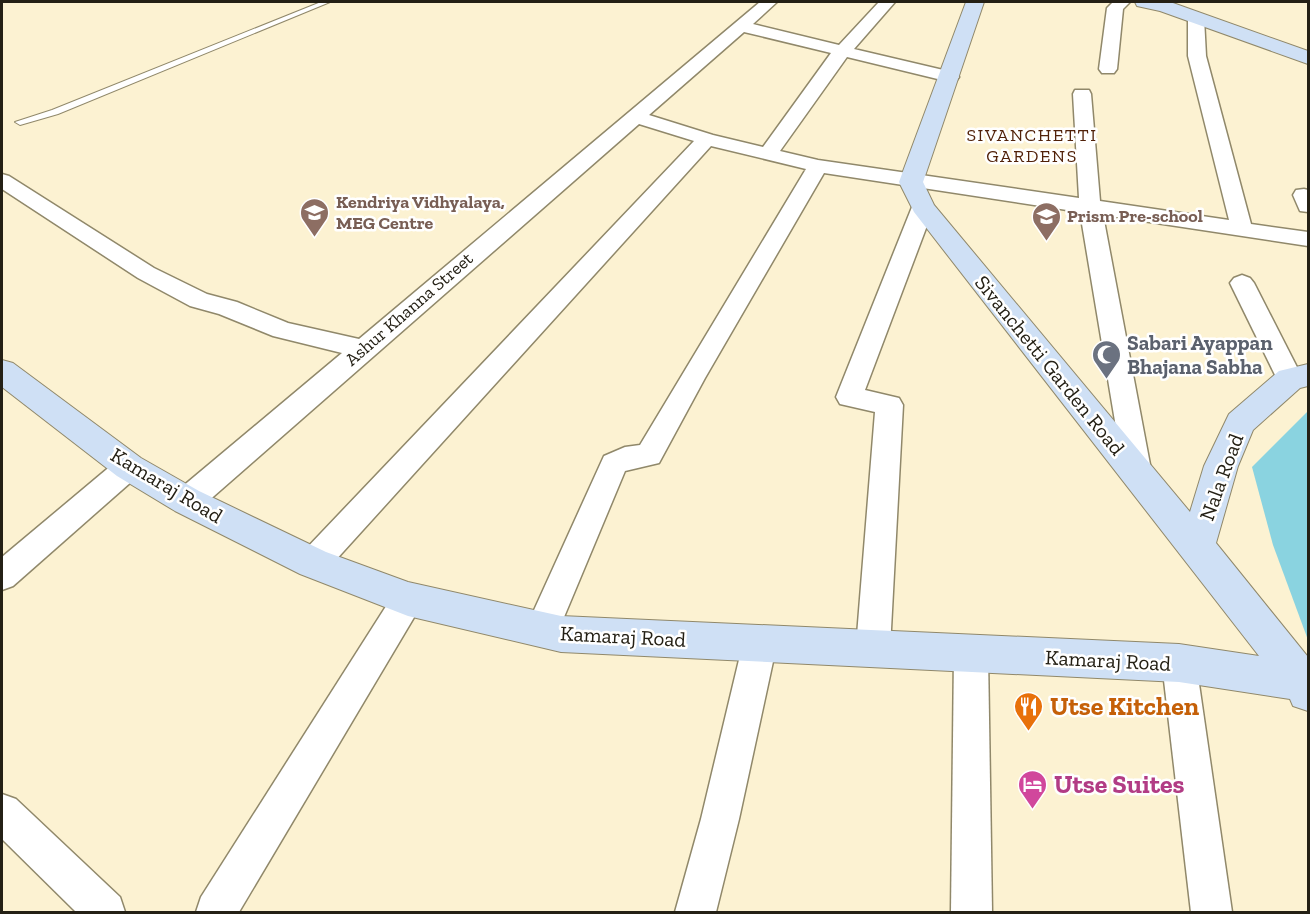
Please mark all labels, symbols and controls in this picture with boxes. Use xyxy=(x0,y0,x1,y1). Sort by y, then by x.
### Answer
district label: SIVANCHETTI GARDENS xyxy=(967,124,1097,167)
place label: Kendriya Vidhyalaya, MEG Centre xyxy=(336,191,505,234)
school or university icon: Kendriya Vidhyalaya, MEG Centre xyxy=(299,196,331,238)
school or university icon: Prism Pre-school xyxy=(1030,200,1062,242)
place label: Prism Pre-school xyxy=(1067,205,1203,227)
street label: Ashur Khanna Street xyxy=(341,247,478,371)
street label: Sivanchetti Garden Road xyxy=(970,270,1131,460)
place label: Sabari Ayappan Bhajana Sabha xyxy=(1127,330,1273,379)
mosque icon: Sabari Ayappan Bhajana Sabha xyxy=(1090,338,1122,380)
street label: Nala Road xyxy=(1194,430,1248,524)
street label: Kamaraj Road xyxy=(106,442,228,529)
street label: Kamaraj Road xyxy=(559,620,687,653)
street label: Kamaraj Road xyxy=(1044,644,1172,677)
restaurant icon: Utse Kitchen xyxy=(1013,690,1045,732)
place label: Utse Kitchen xyxy=(1050,690,1200,722)
hotel icon: Utse Suites xyxy=(1017,768,1049,810)
place label: Utse Suites xyxy=(1054,768,1185,800)

